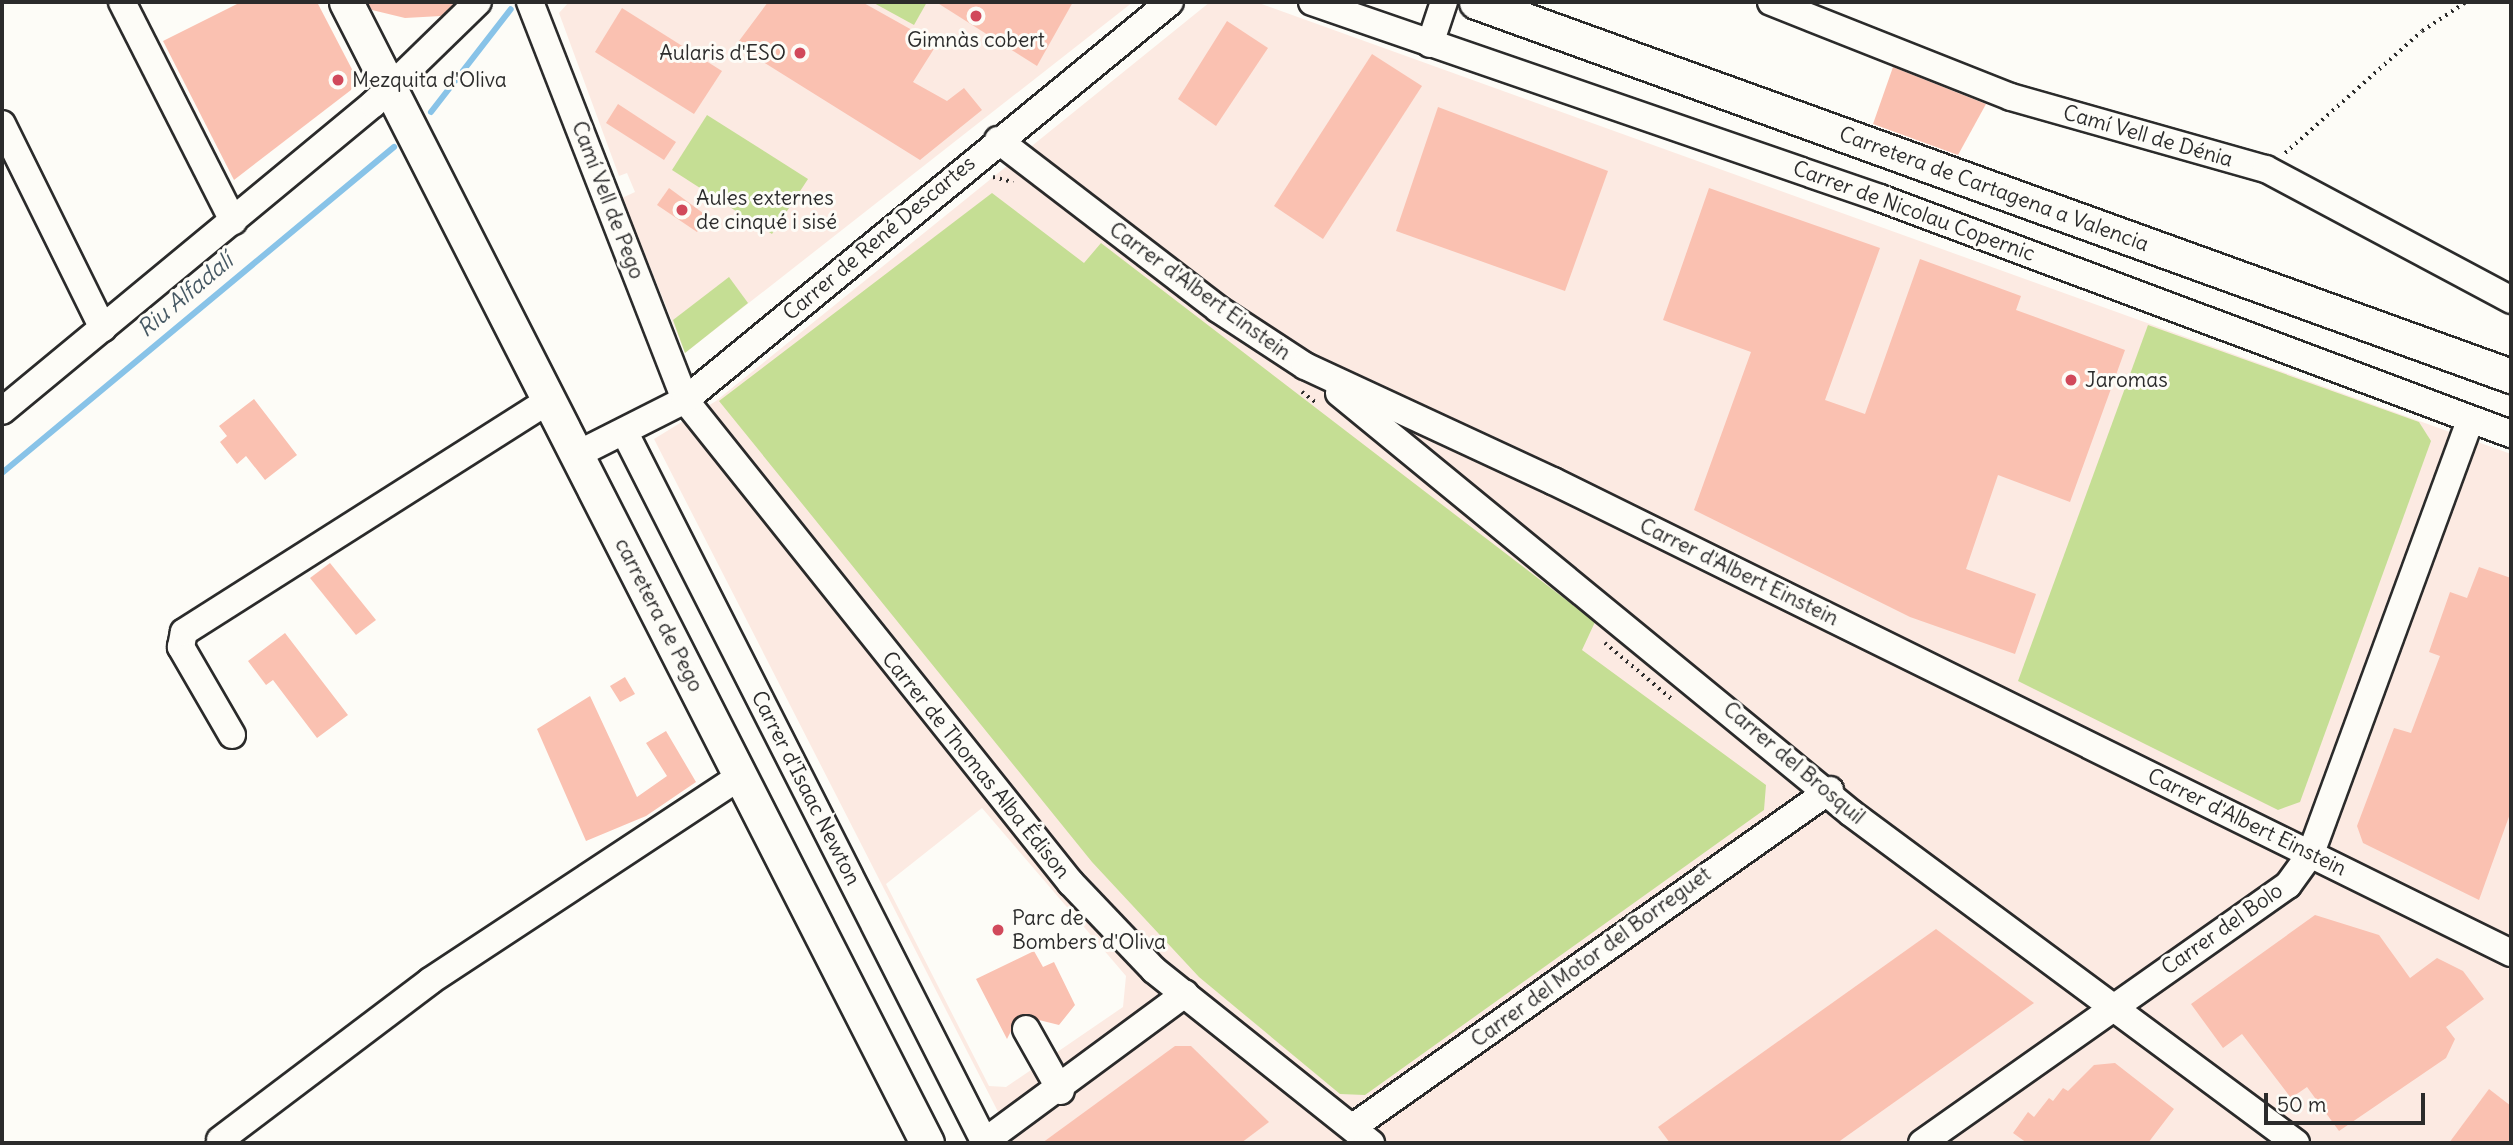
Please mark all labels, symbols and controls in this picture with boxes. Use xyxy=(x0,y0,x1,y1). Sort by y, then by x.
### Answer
marker: Gimnàs cobert xyxy=(968,8,984,24)
place label: Gimnàs cobert xyxy=(907,27,1045,53)
place label: Aularis d'ESO xyxy=(659,40,786,66)
marker: Aularis d'ESO xyxy=(792,45,808,61)
place label: Mezquita d'Oliva xyxy=(352,67,507,93)
marker: Mezquita d'Oliva xyxy=(330,72,346,88)
street label: Camí Vell de Dénia xyxy=(2060,100,2236,172)
street label: Camí Vell de Pego xyxy=(566,118,650,282)
street label: Carretera de Cartagena a Valencia xyxy=(1836,121,2152,257)
street label: Carrer de René Descartes xyxy=(778,150,980,326)
street label: Carrer de Nicolau Copernic xyxy=(1790,155,2038,267)
place label: Aules externes de cinqué i sisé xyxy=(696,185,837,235)
marker: Aules externes de cinqué i sisé xyxy=(674,202,690,218)
street label: Carrer d'Albert Einstein xyxy=(1104,217,1296,365)
water label: Riu Alfadalí xyxy=(132,247,238,343)
place label: Jaromas xyxy=(2085,367,2168,393)
marker: Jaromas xyxy=(2063,372,2079,388)
street label: Carrer d'Albert Einstein xyxy=(1635,513,1843,631)
street label: carretera de Pego xyxy=(609,534,709,696)
street label: Carrer de Thomas Alba Édison xyxy=(877,646,1075,884)
street label: Carrer d'Isaac Newton xyxy=(746,687,866,889)
street label: Carrer del Brosquil xyxy=(1718,696,1870,830)
street label: Carrer d'Albert Einstein xyxy=(2143,763,2351,881)
street label: Carrer del Motor del Borreguet xyxy=(1466,862,1716,1052)
street label: Carrer del Bolo xyxy=(2156,878,2288,980)
place label: Parc de Bombers d'Oliva xyxy=(1012,905,1166,955)
marker: Parc de Bombers d'Oliva xyxy=(990,922,1006,938)
scale bar xyxy=(2268,1078,2429,1122)
text: 50 m xyxy=(2277,1091,2326,1118)

